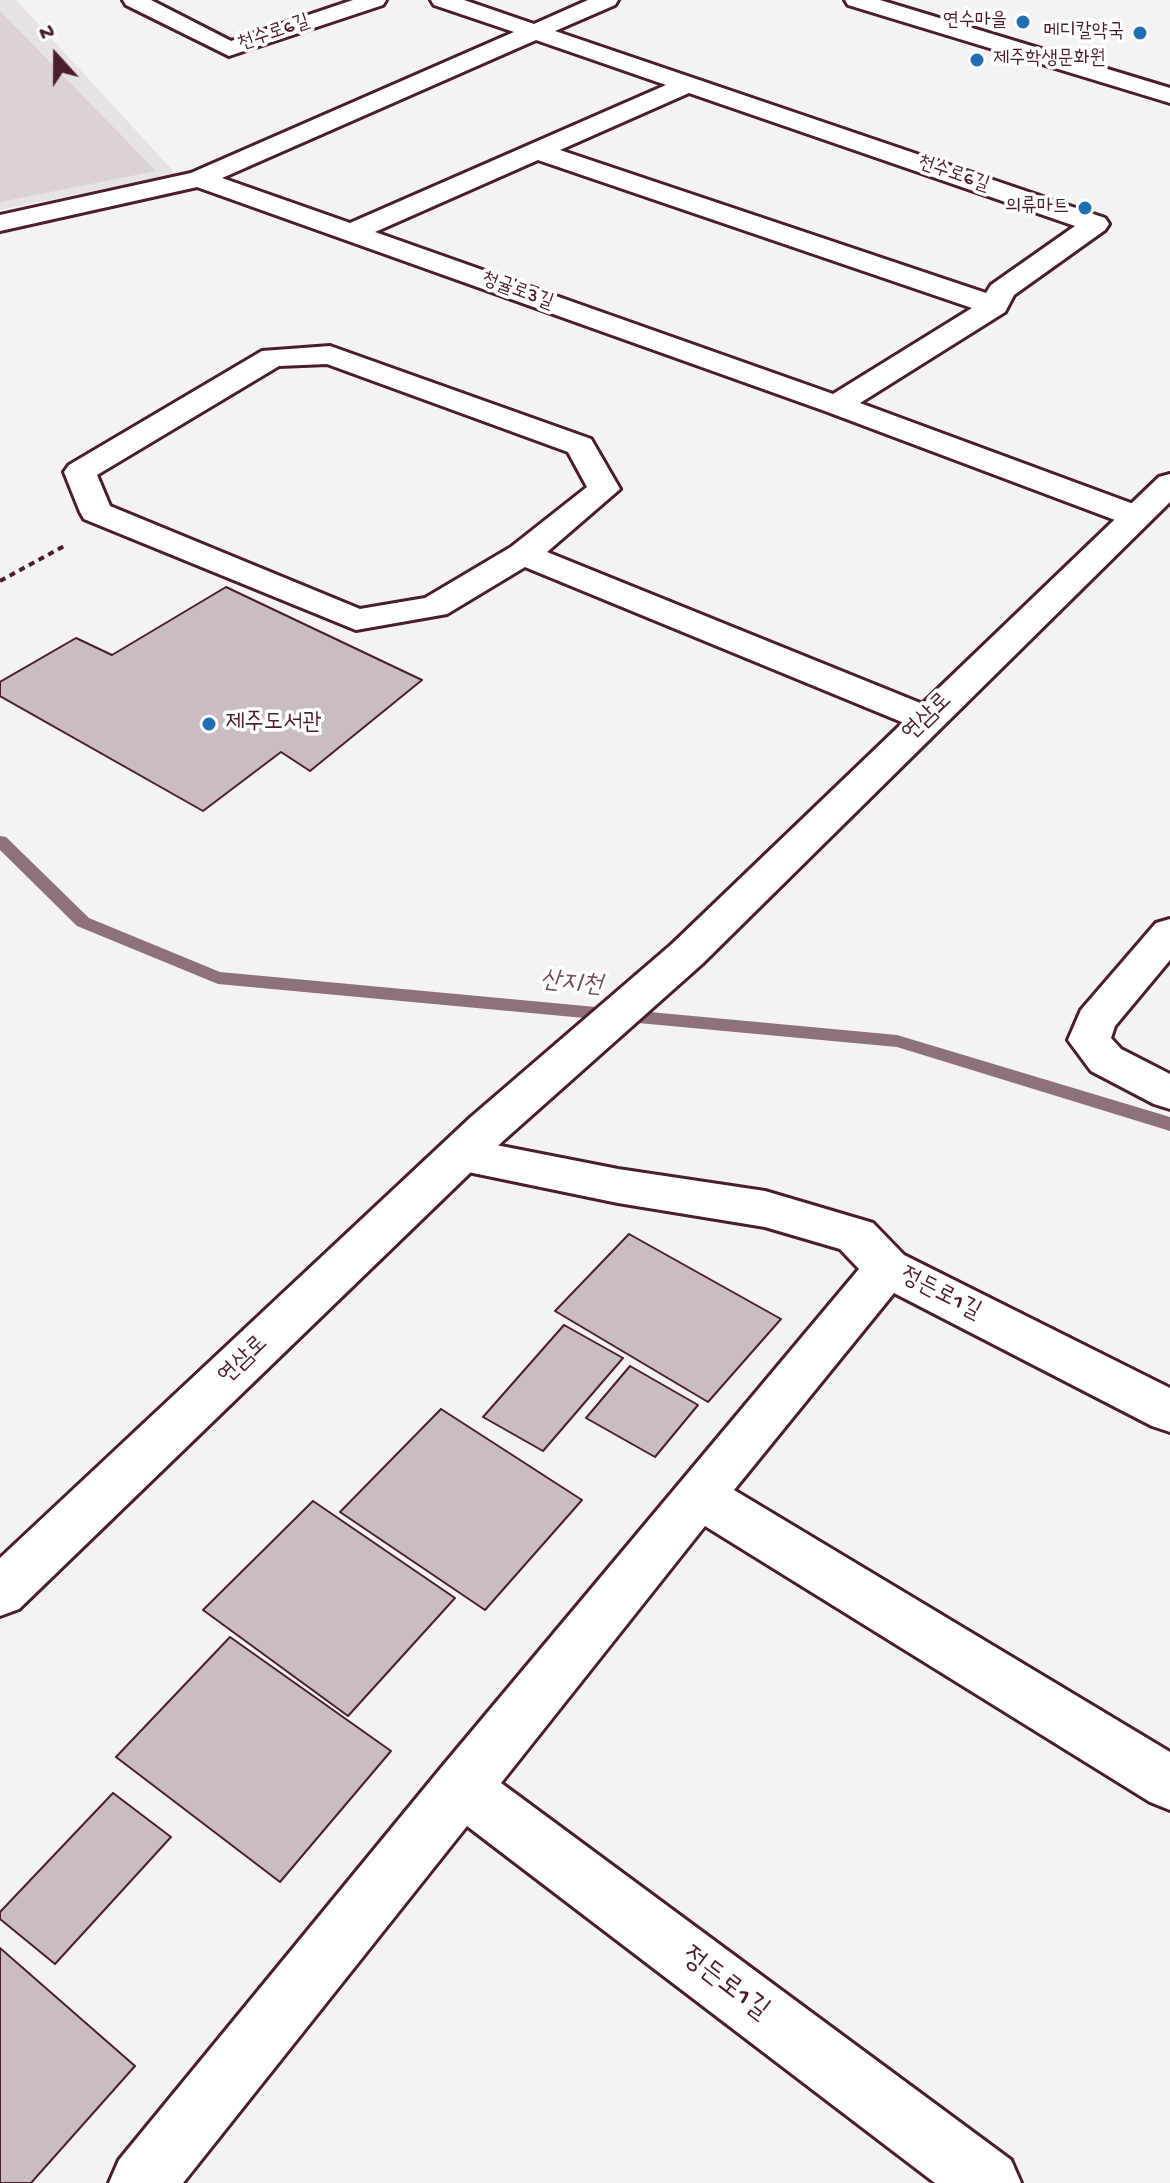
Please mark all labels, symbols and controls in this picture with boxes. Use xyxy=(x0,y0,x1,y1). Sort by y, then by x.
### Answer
place label: 연수마을 xyxy=(943,10,1007,34)
street label: 천수로6길 xyxy=(235,11,313,57)
marker: 연수마을 xyxy=(1014,13,1032,31)
north arrow xyxy=(16,16,96,96)
text: N xyxy=(36,19,59,48)
place label: 메디칼약국 xyxy=(1044,21,1124,45)
marker: 메디칼약국 xyxy=(1131,24,1149,42)
place label: 제주학생문화원 xyxy=(993,48,1106,72)
marker: 제주학생문화원 xyxy=(968,51,986,69)
street label: 천수로6길 xyxy=(914,152,992,198)
place label: 의류마트 xyxy=(1005,196,1069,220)
marker: 의류마트 xyxy=(1076,199,1094,217)
street label: 청귤로3길 xyxy=(478,268,556,316)
street label: 연삼로 xyxy=(897,688,959,748)
place label: 제주도서관 xyxy=(225,710,322,738)
marker: 제주도서관 xyxy=(200,715,218,733)
water label: 산지천 xyxy=(538,967,604,1003)
street label: 정든로1길 xyxy=(895,1262,985,1328)
street label: 연삼로 xyxy=(213,1331,275,1391)
street label: 정든로1길 xyxy=(673,1941,775,2029)

